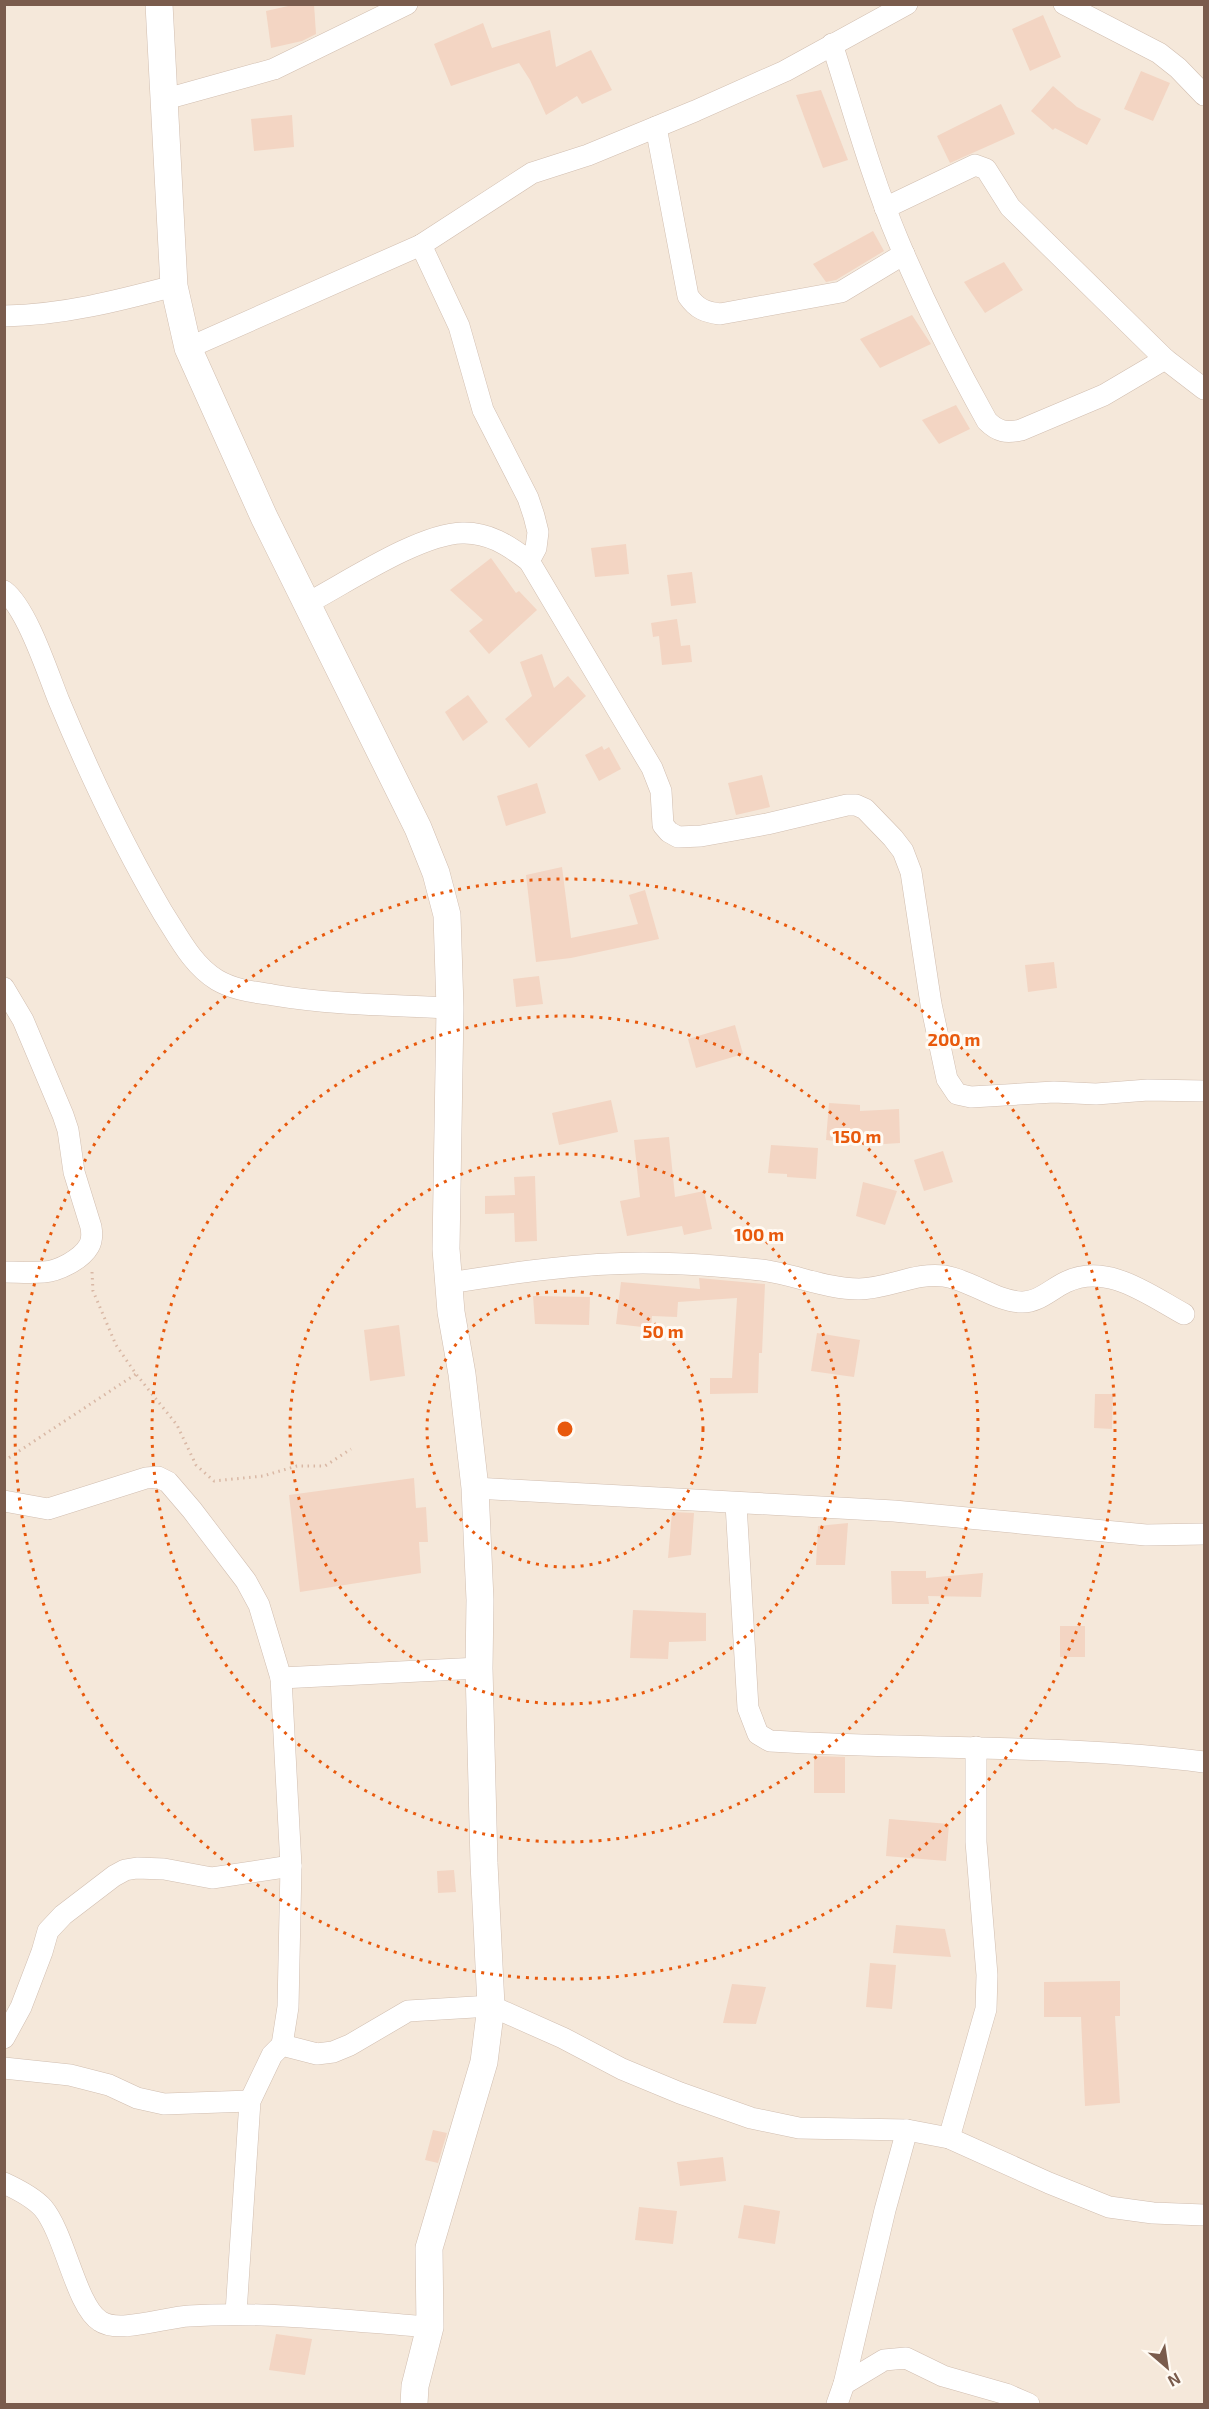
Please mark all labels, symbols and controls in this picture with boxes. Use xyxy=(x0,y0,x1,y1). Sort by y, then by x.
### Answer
text: 200 m xyxy=(928,1028,980,1050)
text: 150 m xyxy=(833,1125,881,1147)
text: 100 m xyxy=(734,1223,784,1245)
text: 50 m xyxy=(642,1320,684,1342)
centre of rings xyxy=(555,1419,575,1439)
north arrow xyxy=(1137,2337,1197,2397)
text: N xyxy=(1165,2369,1184,2392)

